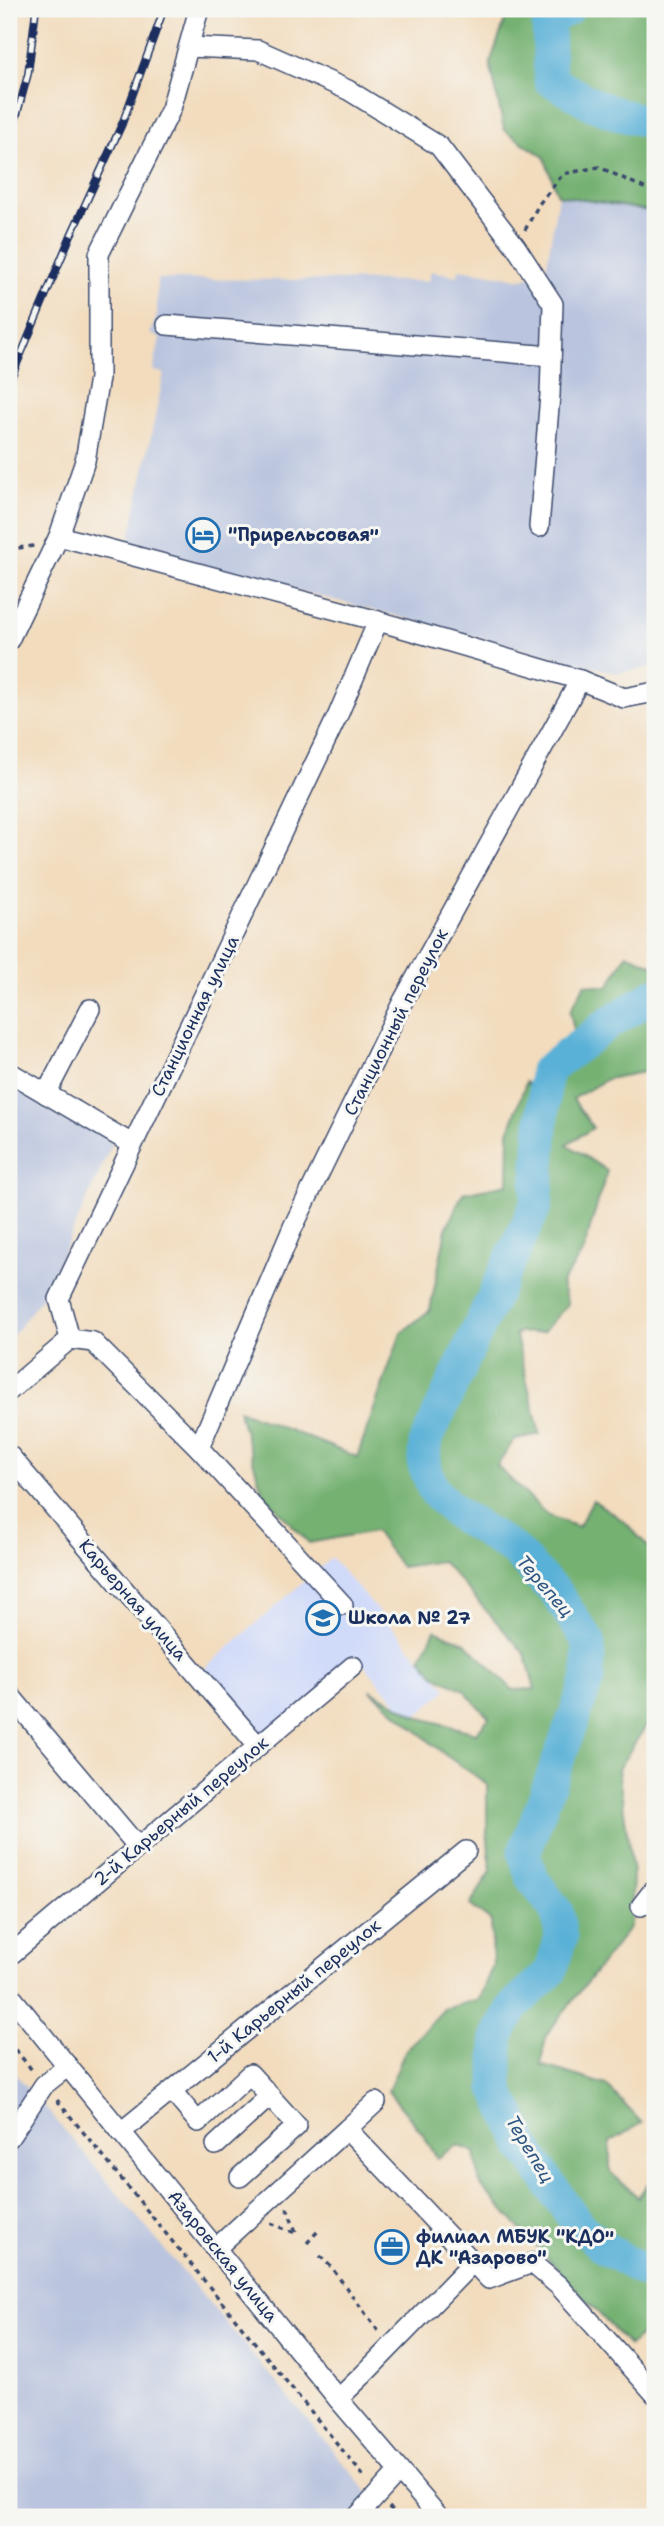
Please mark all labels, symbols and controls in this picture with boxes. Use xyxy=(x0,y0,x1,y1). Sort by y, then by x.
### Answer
hotel icon: "Прирельсовая" xyxy=(184,516,222,554)
place label: "Прирельсовая" xyxy=(228,523,379,547)
street label: Станционный переулок xyxy=(338,924,454,1120)
street label: Станционная улица xyxy=(146,931,244,1101)
street label: Карьерная улица xyxy=(73,1534,193,1666)
water label: Терепец xyxy=(511,1550,579,1622)
school or university icon: Школа № 27 xyxy=(304,1599,342,1637)
place label: Школа № 27 xyxy=(348,1606,471,1630)
street label: 2-й Карьерный переулок xyxy=(89,1730,274,1891)
street label: 1-й Карьерный переулок xyxy=(202,1913,386,2069)
water label: Терепец xyxy=(500,2110,560,2188)
street label: Азаровская улица xyxy=(162,2185,284,2327)
place label: филиал МБУК "КДО" ДК "Азарово" xyxy=(416,2225,614,2270)
office icon: филиал МБУК "КДО" ДК "Азарово" xyxy=(373,2228,411,2266)

